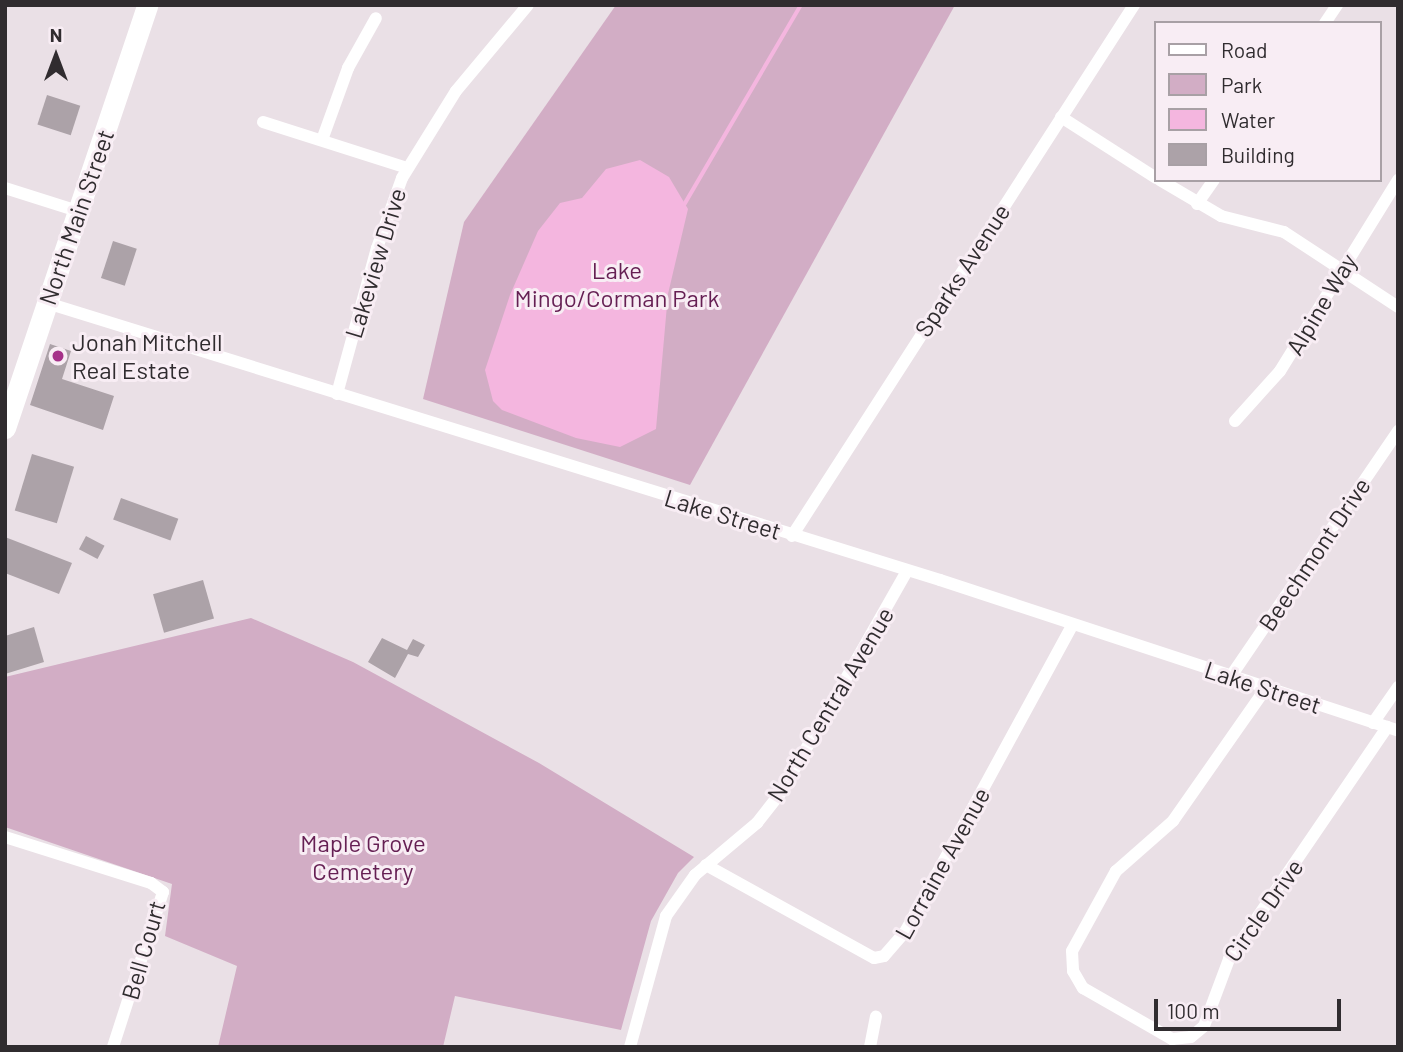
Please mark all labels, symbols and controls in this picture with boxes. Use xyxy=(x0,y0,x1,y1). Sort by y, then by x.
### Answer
north arrow xyxy=(21,21,91,91)
legend xyxy=(1154,21,1382,182)
text: N xyxy=(50,23,62,46)
text: Road xyxy=(1221,37,1267,62)
text: Park xyxy=(1221,72,1262,97)
text: Water xyxy=(1221,107,1275,132)
street label: North Main Street xyxy=(32,125,120,309)
text: Building xyxy=(1221,142,1295,167)
street label: Lakeview Drive xyxy=(338,184,412,342)
street label: Sparks Avenue xyxy=(908,198,1016,342)
street label: Alpine Way xyxy=(1280,248,1362,360)
park label: Lake Mingo/Corman Park xyxy=(515,256,719,312)
place label: Jonah Mitchell Real Estate xyxy=(72,328,223,384)
marker: Jonah Mitchell Real Estate xyxy=(50,348,66,364)
street label: Beechmont Drive xyxy=(1252,472,1376,636)
street label: Lake Street xyxy=(661,483,785,545)
street label: North Central Avenue xyxy=(761,602,899,806)
street label: Lake Street xyxy=(1201,655,1325,719)
street label: Lorraine Avenue xyxy=(888,782,996,944)
park label: Maple Grove Cemetery xyxy=(300,829,426,885)
street label: Circle Drive xyxy=(1217,853,1309,967)
street label: Bell Court xyxy=(115,897,171,1003)
scale bar xyxy=(1158,986,1345,1030)
text: 100 m xyxy=(1167,998,1220,1023)

